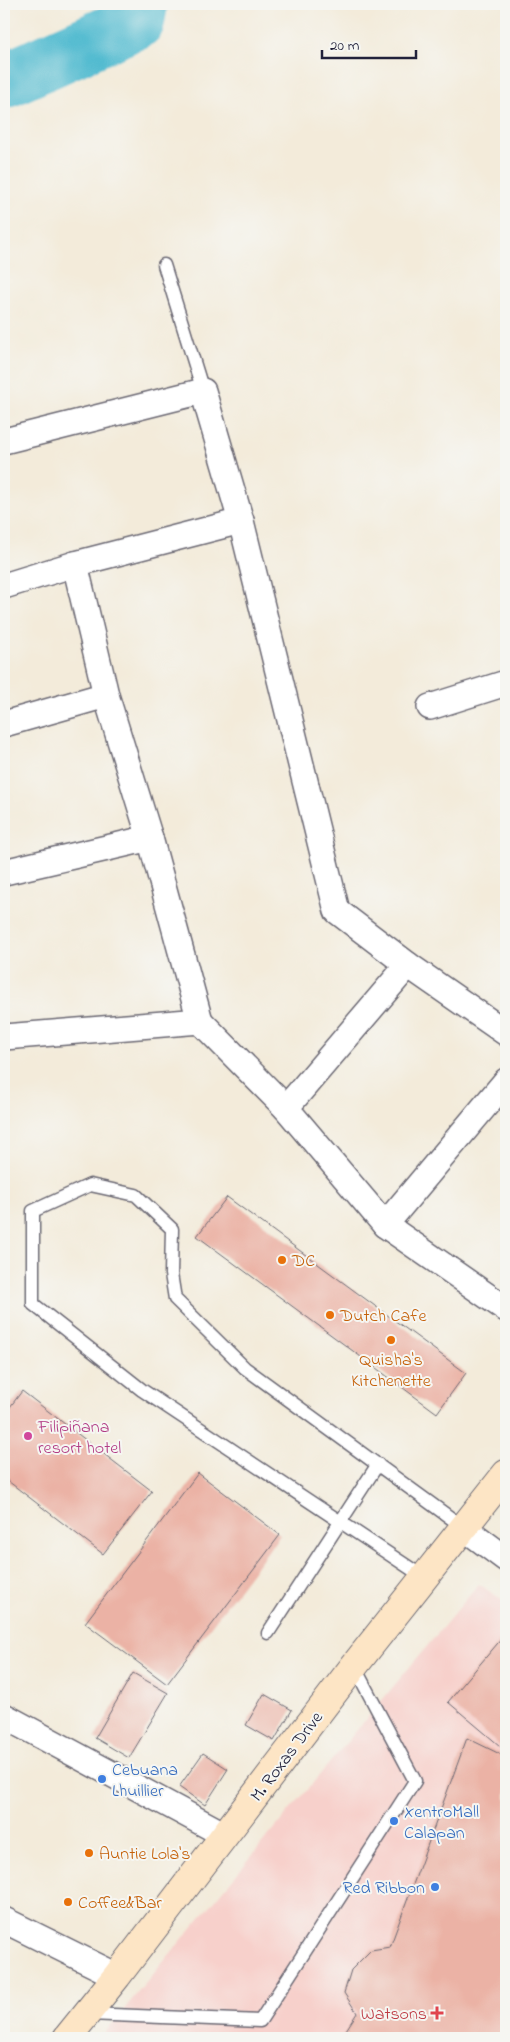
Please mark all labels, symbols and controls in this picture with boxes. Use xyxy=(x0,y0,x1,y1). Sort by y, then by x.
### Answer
scale bar xyxy=(322,28,416,60)
text: 20 m xyxy=(330,35,360,57)
place label: DC xyxy=(291,1249,315,1275)
marker: DC xyxy=(276,1254,288,1266)
place label: Dutch Cafe xyxy=(339,1304,427,1330)
marker: Dutch Cafe xyxy=(324,1309,336,1321)
marker: Quisha's Kitchenette xyxy=(385,1334,397,1346)
place label: Quisha's Kitchenette xyxy=(351,1348,432,1395)
place label: Filipiñana resort hotel xyxy=(37,1415,121,1462)
marker: Filipiñana resort hotel xyxy=(22,1430,34,1442)
street label: M. Roxas Drive xyxy=(245,1706,331,1808)
place label: Cebuana Lhuillier xyxy=(112,1758,178,1805)
marker: Cebuana Lhuillier xyxy=(96,1773,108,1785)
place label: XentroMall Calapan xyxy=(404,1800,479,1847)
marker: XentroMall Calapan xyxy=(388,1815,400,1827)
place label: Auntie Lola's xyxy=(99,1842,190,1868)
marker: Auntie Lola's xyxy=(83,1847,95,1859)
place label: Red Ribbon xyxy=(342,1876,425,1902)
marker: Red Ribbon xyxy=(429,1881,441,1893)
place label: Coffee&Bar xyxy=(78,1891,162,1917)
marker: Coffee&Bar xyxy=(62,1896,74,1908)
place label: Watsons xyxy=(361,2002,427,2028)
marker: Watsons xyxy=(431,2007,443,2019)

